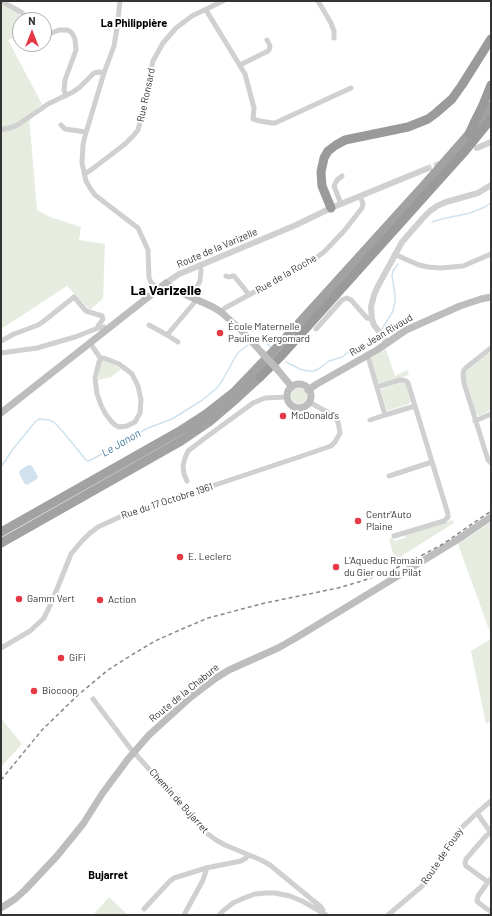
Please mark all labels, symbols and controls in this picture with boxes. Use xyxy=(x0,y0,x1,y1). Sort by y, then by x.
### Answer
north arrow xyxy=(12,12,52,52)
text: N xyxy=(28,14,36,27)
district label: La Philippière xyxy=(101,16,167,30)
street label: Rue Ronsard xyxy=(134,67,158,123)
street label: Route de la Varizelle xyxy=(175,226,259,270)
street label: Rue de la Roche xyxy=(253,252,319,296)
district label: La Varizelle xyxy=(131,282,201,298)
street label: Rue Jean Rivaud xyxy=(347,311,415,359)
place label: École Maternelle Pauline Kergomard xyxy=(228,321,310,344)
marker: École Maternelle Pauline Kergomard xyxy=(215,328,225,338)
place label: McDonald's xyxy=(291,410,339,422)
marker: McDonald's xyxy=(278,411,288,421)
water label: Le Janon xyxy=(99,427,143,459)
street label: Rue du 17 Octobre 1961 xyxy=(120,480,214,522)
place label: Centr'Auto Plaine xyxy=(366,509,411,532)
marker: Centr'Auto Plaine xyxy=(353,516,363,526)
place label: E. Leclerc xyxy=(188,551,231,563)
marker: E. Leclerc xyxy=(175,552,185,562)
place label: L'Aqueduc Romain du Gier ou du Pilat xyxy=(344,555,423,578)
marker: L'Aqueduc Romain du Gier ou du Pilat xyxy=(331,562,341,572)
place label: Gamm Vert xyxy=(27,593,75,605)
marker: Gamm Vert xyxy=(14,594,24,604)
place label: Action xyxy=(108,594,136,606)
marker: Action xyxy=(95,595,105,605)
place label: GiFi xyxy=(69,652,86,664)
marker: GiFi xyxy=(56,653,66,663)
street label: Route de la Chabure xyxy=(147,661,221,725)
place label: Biocoop xyxy=(42,685,78,697)
marker: Biocoop xyxy=(29,686,39,696)
street label: Chemin de Bujarret xyxy=(147,766,211,836)
street label: Route de Fouay xyxy=(418,825,466,887)
district label: Bujarret xyxy=(88,868,128,882)

